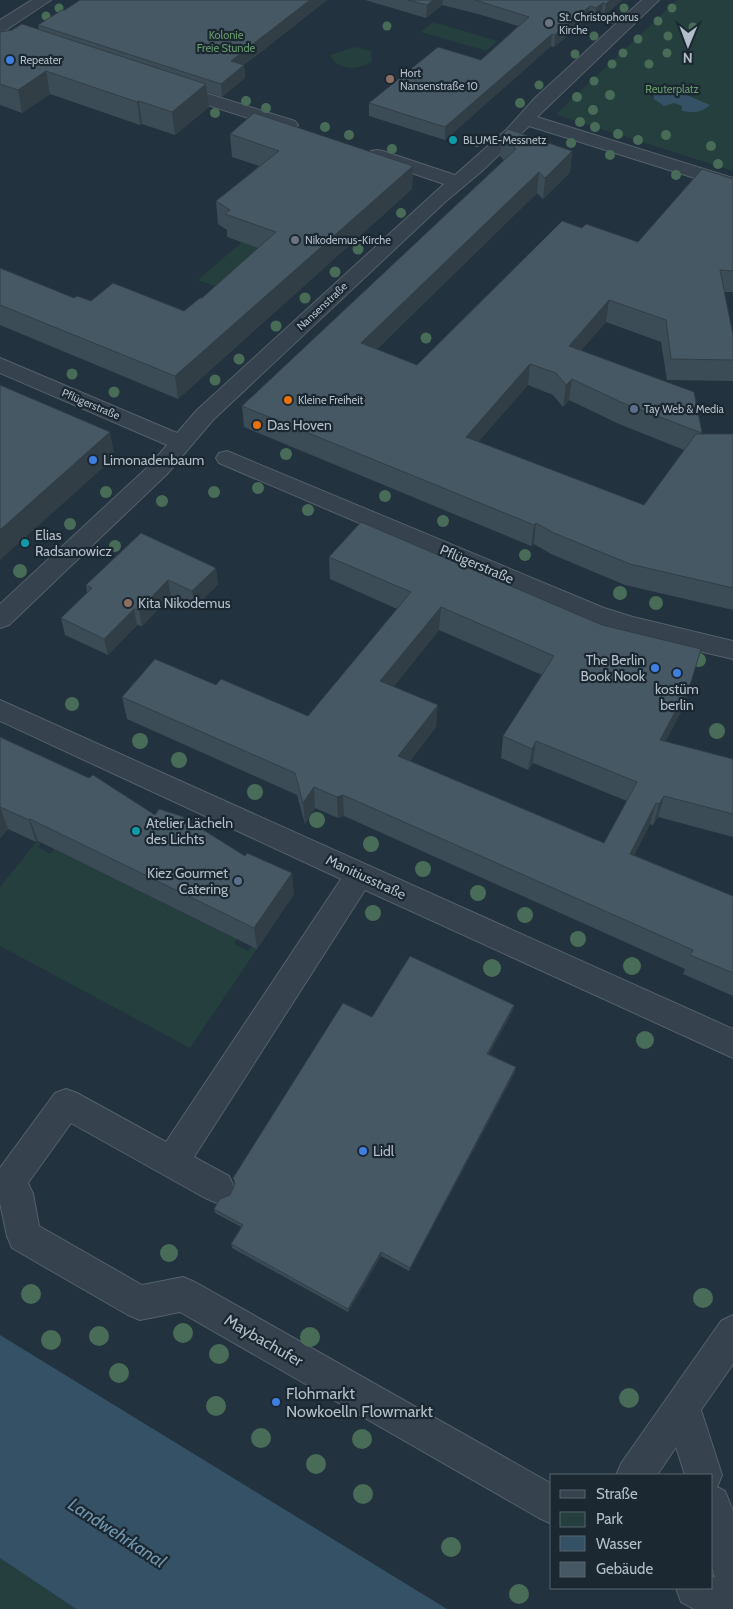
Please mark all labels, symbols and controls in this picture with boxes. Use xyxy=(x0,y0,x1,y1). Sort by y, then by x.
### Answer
place label: St. Christophorus Kirche xyxy=(559,10,639,37)
marker: St. Christophorus Kirche xyxy=(543,17,555,29)
north arrow xyxy=(663,20,713,70)
park label: Kolonie Freie Stunde xyxy=(197,28,256,55)
text: N xyxy=(683,49,693,67)
place label: Repeater xyxy=(20,53,62,67)
marker: Repeater xyxy=(4,54,16,66)
place label: Hort Nansenstraße 10 xyxy=(400,66,478,93)
marker: Hort Nansenstraße 10 xyxy=(384,73,396,85)
park label: Reuterplatz xyxy=(645,82,699,96)
place label: BLUME-Messnetz xyxy=(463,133,546,147)
marker: BLUME-Messnetz xyxy=(447,134,459,146)
place label: Nikodemus-Kirche xyxy=(305,233,391,247)
marker: Nikodemus-Kirche xyxy=(289,234,301,246)
street label: Nansenstraße xyxy=(294,279,351,333)
street label: Pflügerstraße xyxy=(60,385,122,423)
place label: Kleine Freiheit xyxy=(298,393,363,407)
marker: Kleine Freiheit xyxy=(282,394,294,406)
place label: Tay Web & Media xyxy=(644,402,725,416)
marker: Tay Web & Media xyxy=(628,403,640,415)
place label: Das Hoven xyxy=(267,416,332,434)
marker: Das Hoven xyxy=(251,419,263,431)
place label: Limonadenbaum xyxy=(103,451,204,469)
marker: Limonadenbaum xyxy=(87,454,99,466)
place label: Elias Radsanowicz xyxy=(35,526,112,560)
marker: Elias Radsanowicz xyxy=(19,537,31,549)
street label: Pflügerstraße xyxy=(437,540,517,588)
place label: Kita Nikodemus xyxy=(138,594,231,612)
marker: Kita Nikodemus xyxy=(122,597,134,609)
place label: The Berlin Book Nook xyxy=(580,651,646,685)
marker: The Berlin Book Nook xyxy=(649,662,661,674)
marker: kostüm berlin xyxy=(671,667,683,679)
place label: kostüm berlin xyxy=(655,680,699,714)
place label: Atelier Lächeln des Lichts xyxy=(146,814,233,848)
marker: Atelier Lächeln des Lichts xyxy=(130,825,142,837)
street label: Manitiusstraße xyxy=(323,851,409,903)
place label: Kiez Gourmet Catering xyxy=(147,864,229,898)
marker: Kiez Gourmet Catering xyxy=(232,875,244,887)
place label: Lidl xyxy=(373,1142,395,1160)
marker: Lidl xyxy=(357,1145,369,1157)
street label: Maybachufer xyxy=(221,1310,307,1371)
place label: Flohmarkt Nowkoelln Flowmarkt xyxy=(286,1384,434,1421)
marker: Flohmarkt Nowkoelln Flowmarkt xyxy=(270,1396,282,1408)
legend xyxy=(550,1474,713,1589)
text: Straße xyxy=(596,1485,638,1503)
water label: Landwehrkanal xyxy=(64,1493,171,1573)
text: Park xyxy=(596,1510,623,1528)
text: Wasser xyxy=(596,1535,642,1553)
text: Gebäude xyxy=(596,1560,653,1578)

